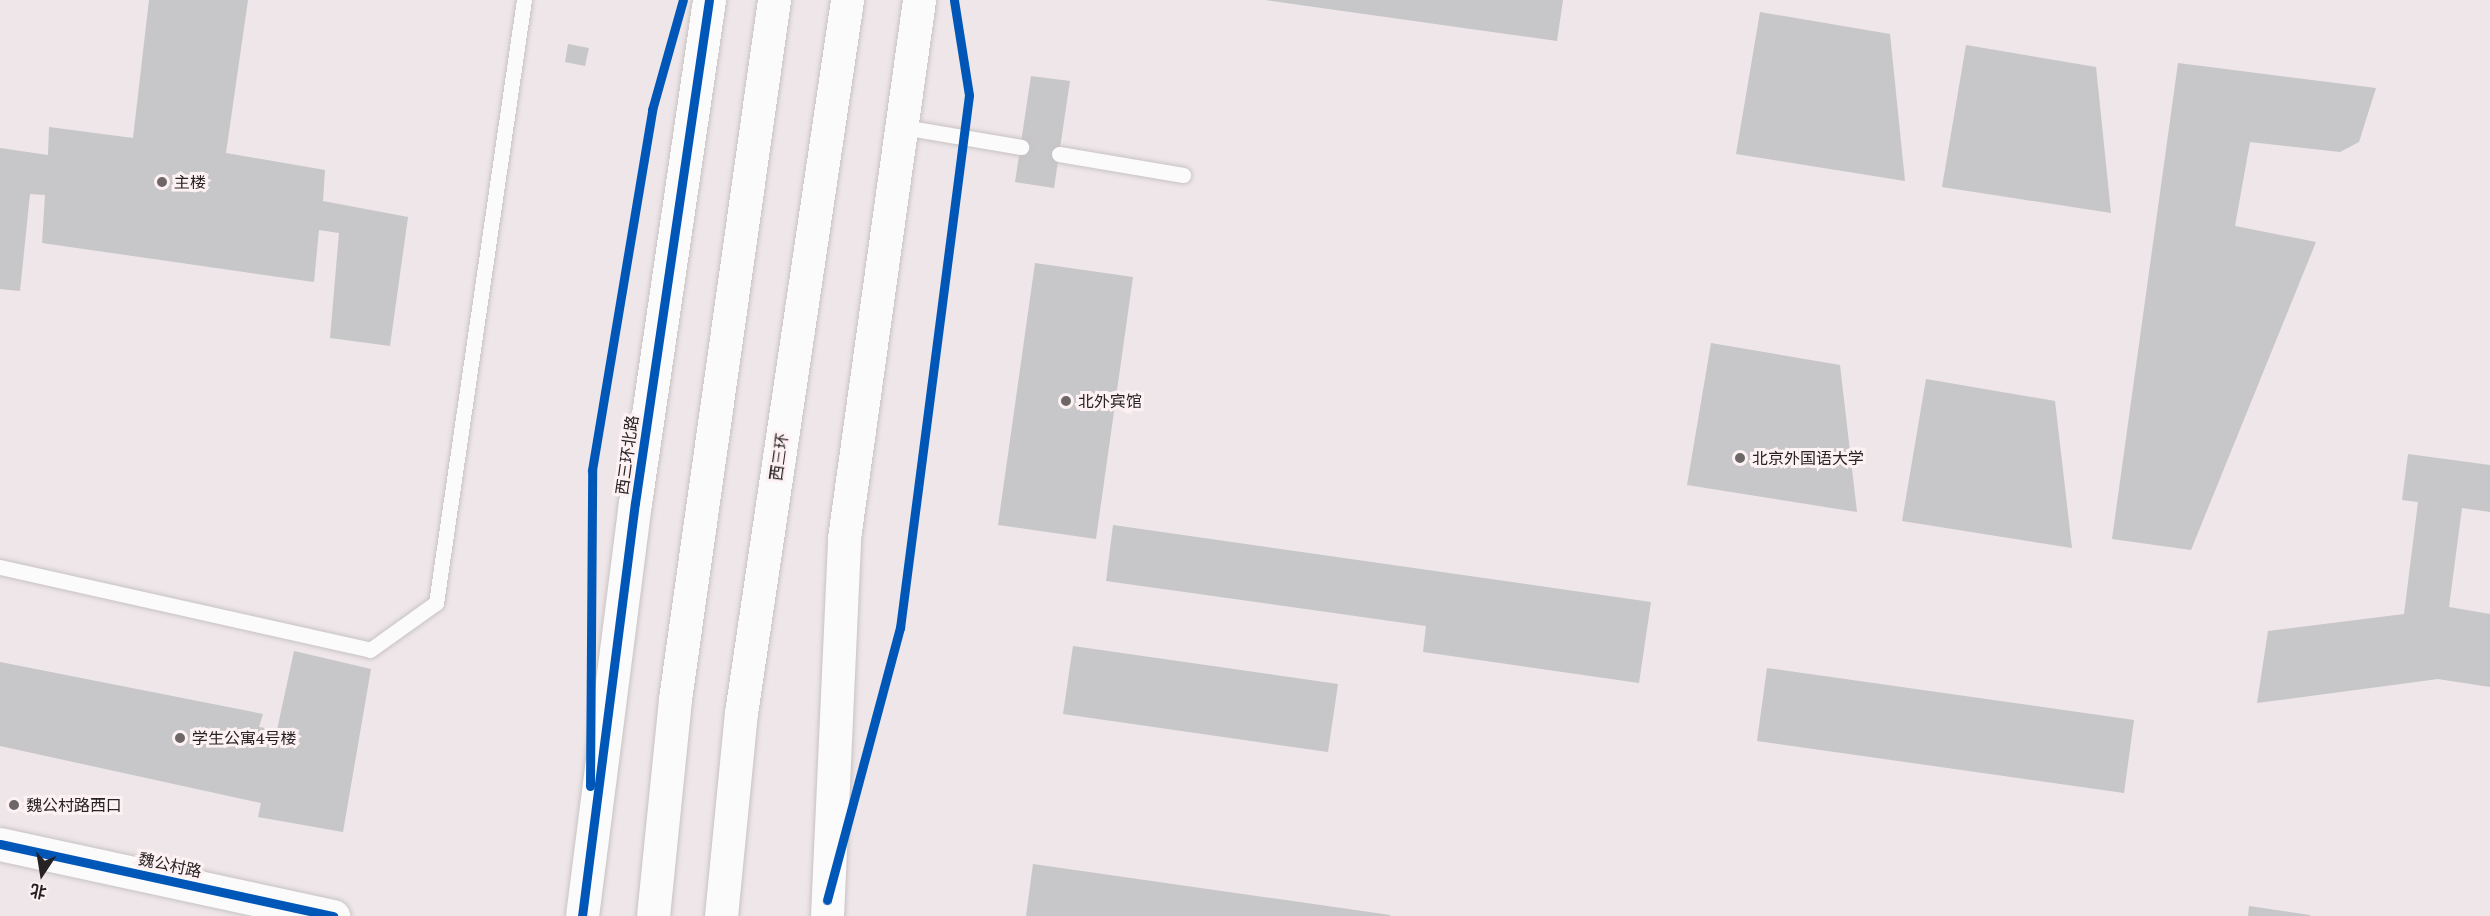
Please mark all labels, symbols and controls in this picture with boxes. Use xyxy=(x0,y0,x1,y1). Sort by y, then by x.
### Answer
place label: 主楼 xyxy=(174,172,206,192)
marker: 主楼 xyxy=(155,175,169,189)
place label: 北外宾馆 xyxy=(1078,391,1142,411)
marker: 北外宾馆 xyxy=(1059,394,1073,408)
street label: 西三环北路 xyxy=(612,414,642,496)
street label: 西三环 xyxy=(766,432,792,482)
place label: 北京外国语大学 xyxy=(1752,448,1864,468)
marker: 北京外国语大学 xyxy=(1733,451,1747,465)
place label: 学生公寓4号楼 xyxy=(192,728,297,748)
marker: 学生公寓4号楼 xyxy=(173,731,187,745)
place label: 魏公村路西口 xyxy=(26,795,122,815)
marker: 魏公村路西口 xyxy=(7,798,21,812)
north arrow xyxy=(12,844,72,904)
street label: 魏公村路 xyxy=(137,849,203,881)
text: 北 xyxy=(28,879,48,904)

